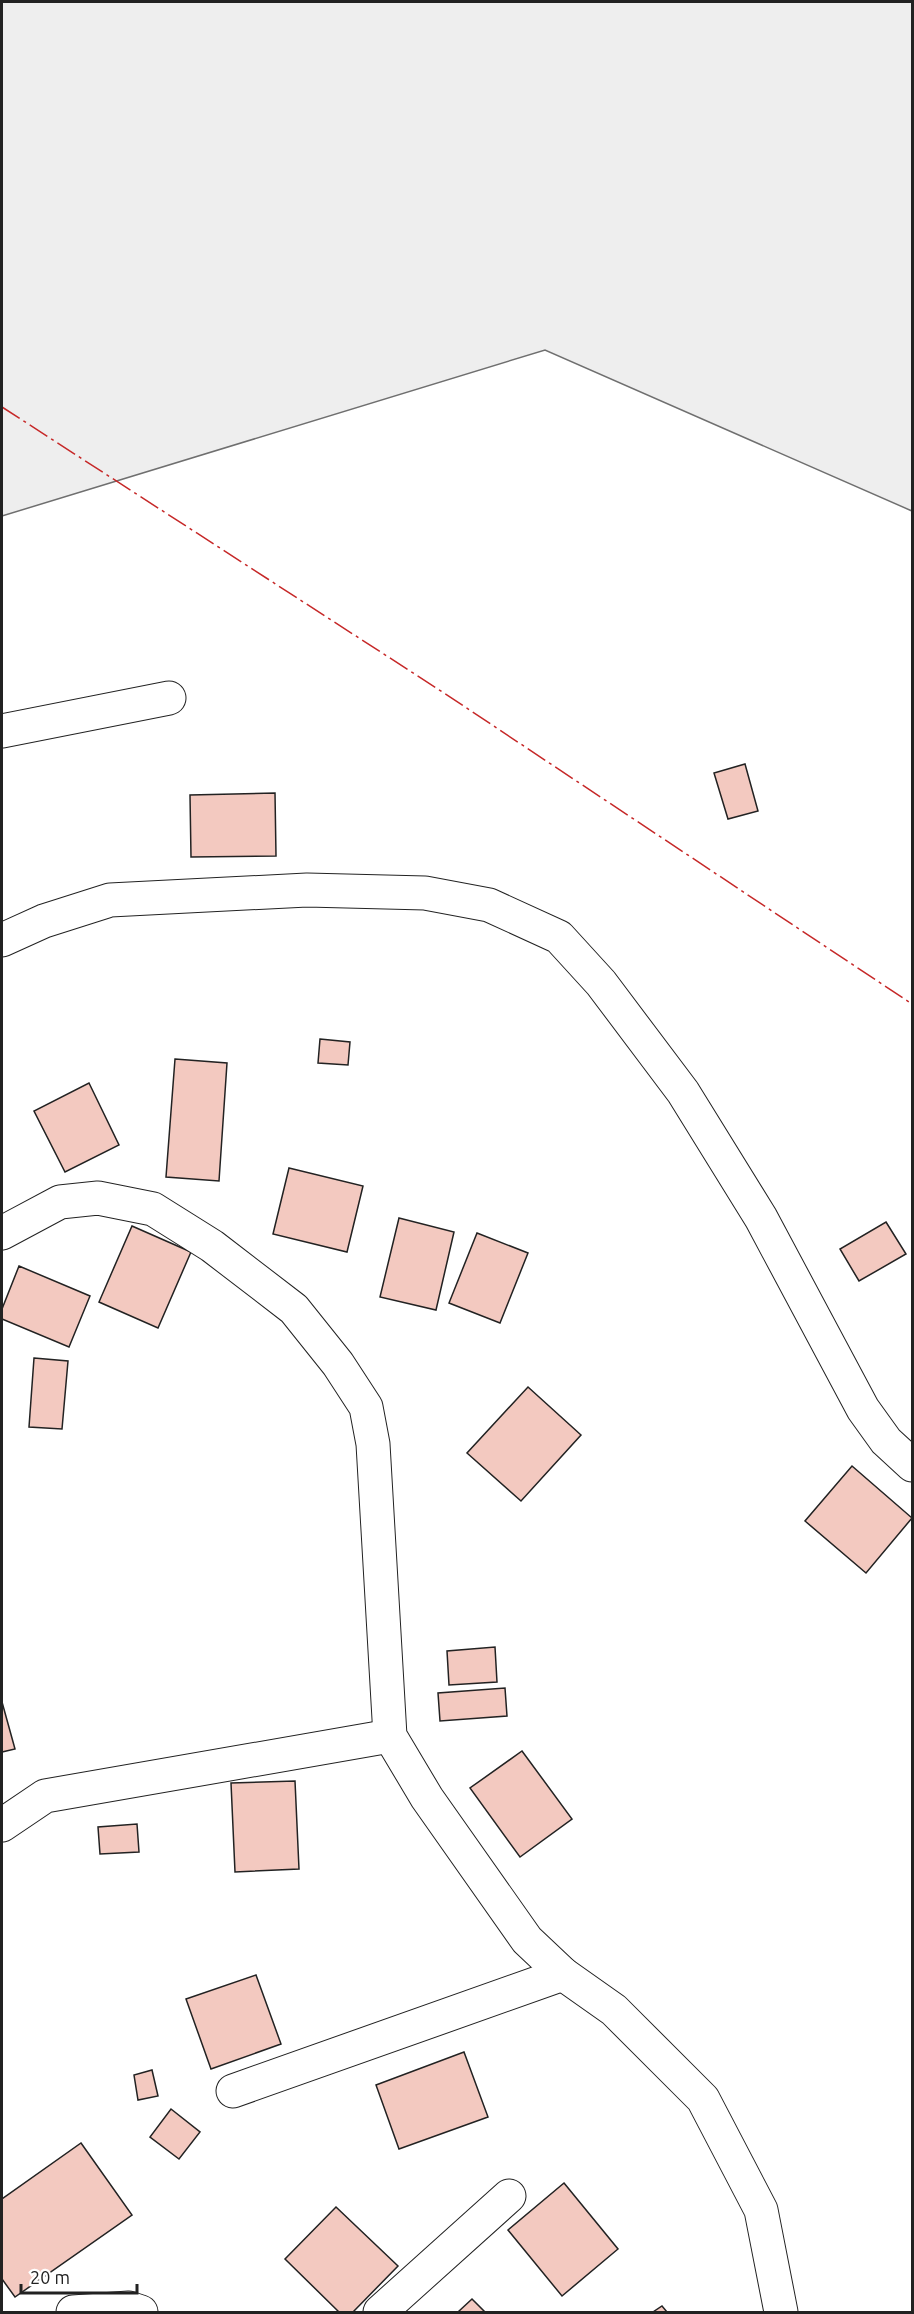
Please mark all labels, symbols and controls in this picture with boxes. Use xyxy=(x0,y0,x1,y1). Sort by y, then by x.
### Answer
scale bar xyxy=(21,2257,136,2295)
text: 20 m xyxy=(30,2267,70,2287)

